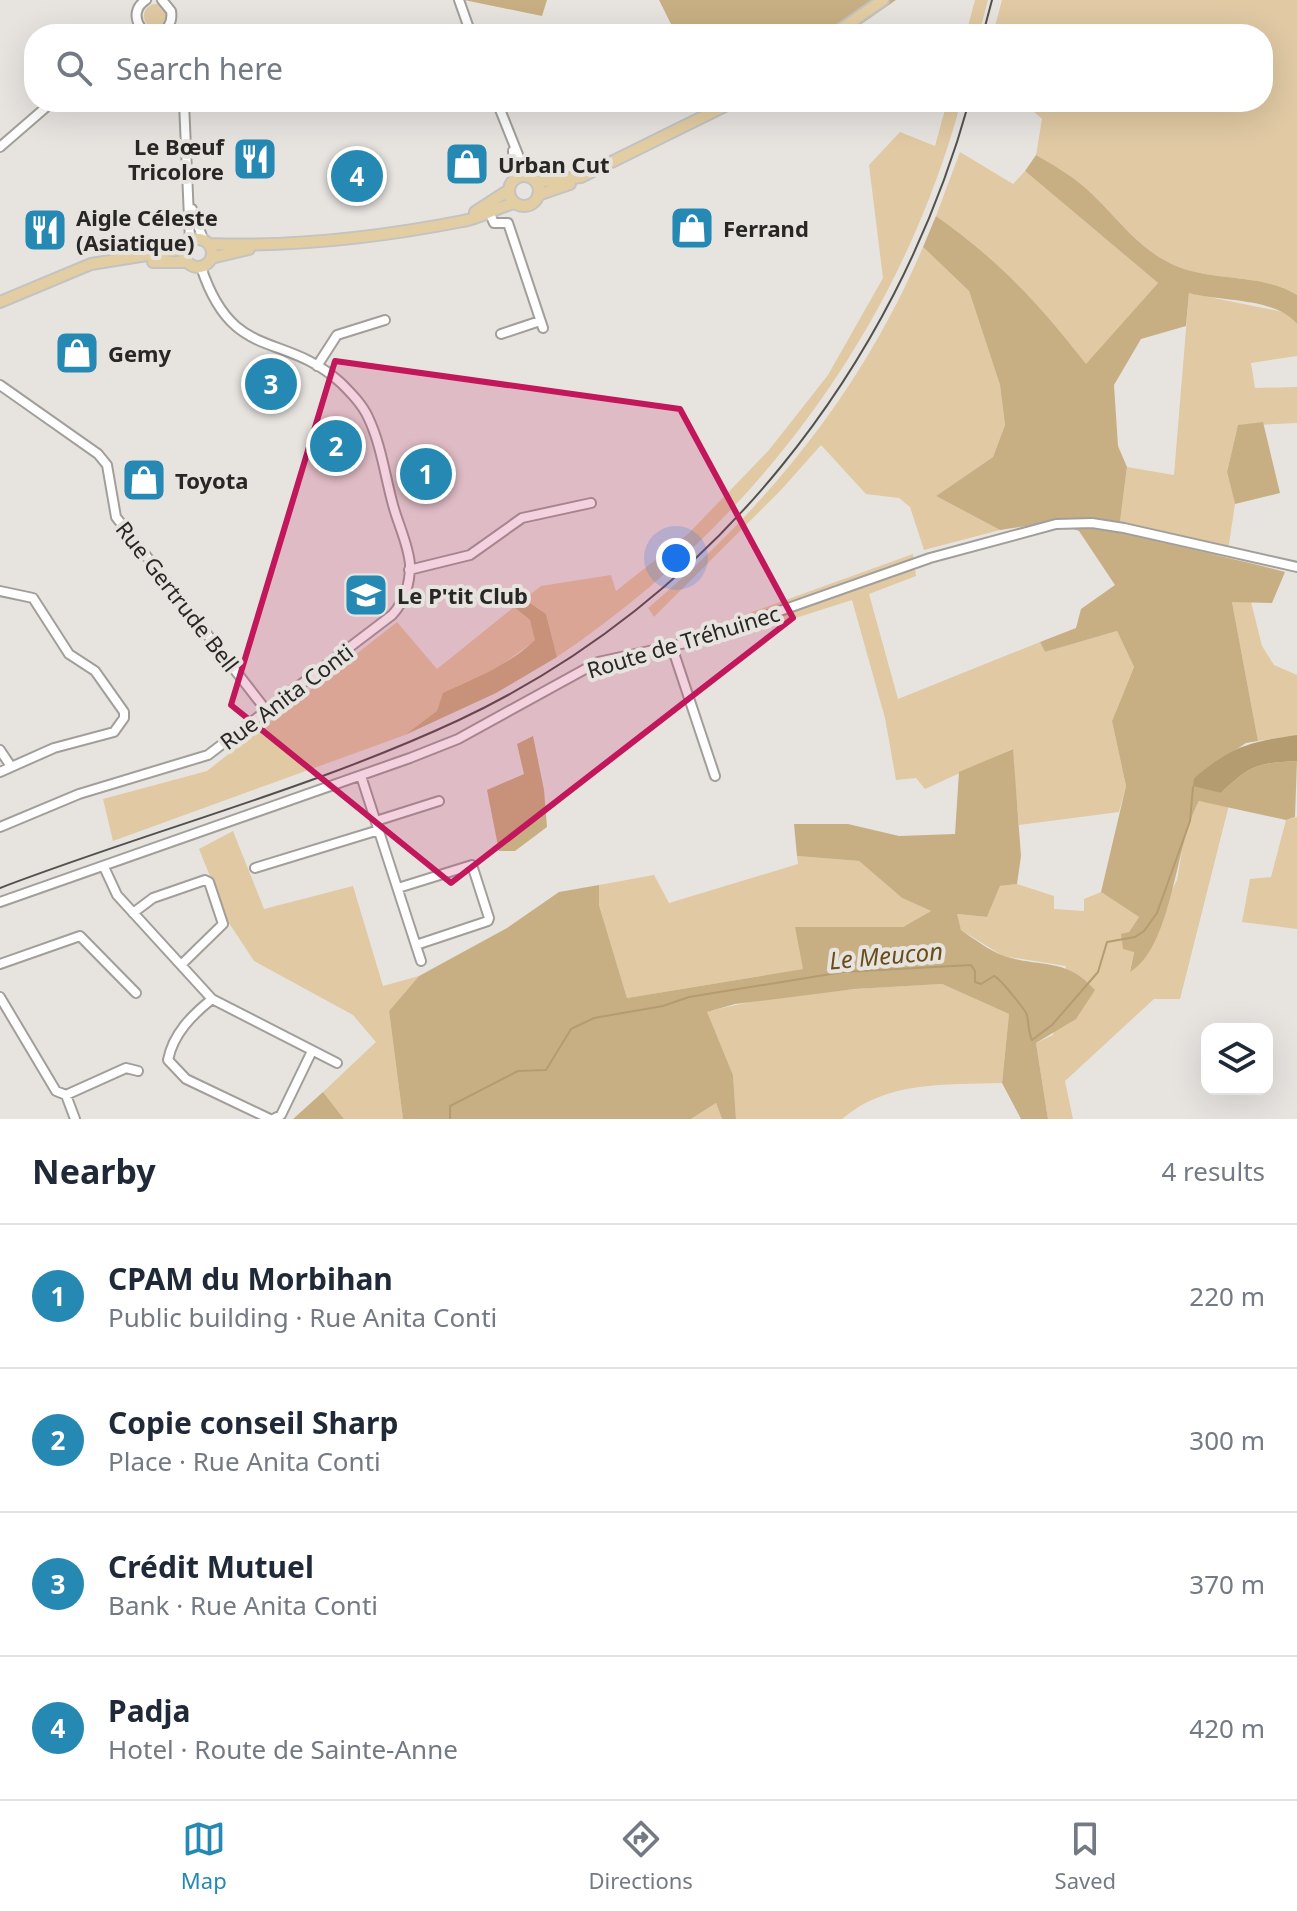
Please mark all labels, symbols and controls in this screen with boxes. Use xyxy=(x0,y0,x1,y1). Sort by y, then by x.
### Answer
search box xyxy=(24,24,1273,112)
icon: search xyxy=(52,46,96,90)
text: Search here xyxy=(116,48,283,89)
place label: Le Bœuf Tricolore xyxy=(128,131,225,186)
restaurant icon: Le Bœuf Tricolore xyxy=(231,135,279,183)
shop icon: Urban Cut xyxy=(443,140,491,188)
pin: 4 xyxy=(331,146,383,206)
place label: Urban Cut xyxy=(498,149,610,179)
place label: Aigle Céleste (Asiatique) xyxy=(76,202,218,257)
shop icon: Ferrand xyxy=(668,204,716,252)
restaurant icon: Aigle Céleste (Asiatique) xyxy=(21,206,69,254)
place label: Ferrand xyxy=(723,213,809,243)
shop icon: Gemy xyxy=(53,329,101,377)
place label: Gemy xyxy=(108,338,172,368)
pin: 3 xyxy=(245,354,297,414)
pin: 2 xyxy=(310,416,362,476)
pin: 1 xyxy=(400,444,452,504)
shop icon: Toyota xyxy=(120,456,168,504)
place label: Toyota xyxy=(175,465,249,495)
street label: Rue Gertrude Bell xyxy=(110,515,246,677)
your location xyxy=(656,538,696,578)
school or university icon: Le P'tit Club xyxy=(342,571,390,619)
place label: Le P'tit Club xyxy=(397,580,528,610)
street label: Route de Tréhuinec xyxy=(583,597,783,685)
street label: Rue Anita Conti xyxy=(213,636,359,756)
water label: Le Meucon xyxy=(828,934,944,976)
map controls xyxy=(1201,1023,1273,1095)
button: layers xyxy=(1201,1023,1273,1095)
text: Nearby xyxy=(32,1148,156,1194)
text: 4 results xyxy=(1161,1153,1265,1189)
text: CPAM du Morbihan xyxy=(108,1258,393,1299)
text: 1 xyxy=(51,1278,65,1314)
text: 220 m xyxy=(1189,1278,1265,1314)
text: Public building · Rue Anita Conti xyxy=(108,1299,497,1335)
text: Copie conseil Sharp xyxy=(108,1402,398,1443)
text: 2 xyxy=(51,1422,65,1458)
text: 300 m xyxy=(1189,1422,1265,1458)
text: Place · Rue Anita Conti xyxy=(108,1443,381,1479)
text: Crédit Mutuel xyxy=(108,1546,314,1587)
text: 3 xyxy=(51,1566,65,1602)
text: 370 m xyxy=(1189,1566,1265,1602)
text: Bank · Rue Anita Conti xyxy=(108,1587,378,1623)
text: Padja xyxy=(108,1690,190,1731)
text: 4 xyxy=(51,1710,65,1746)
text: 420 m xyxy=(1189,1710,1265,1746)
text: Hotel · Route de Sainte-Anne xyxy=(108,1731,458,1767)
tab: Map xyxy=(181,1817,227,1895)
tab: Directions xyxy=(588,1817,693,1895)
tab: Saved xyxy=(1055,1817,1116,1895)

